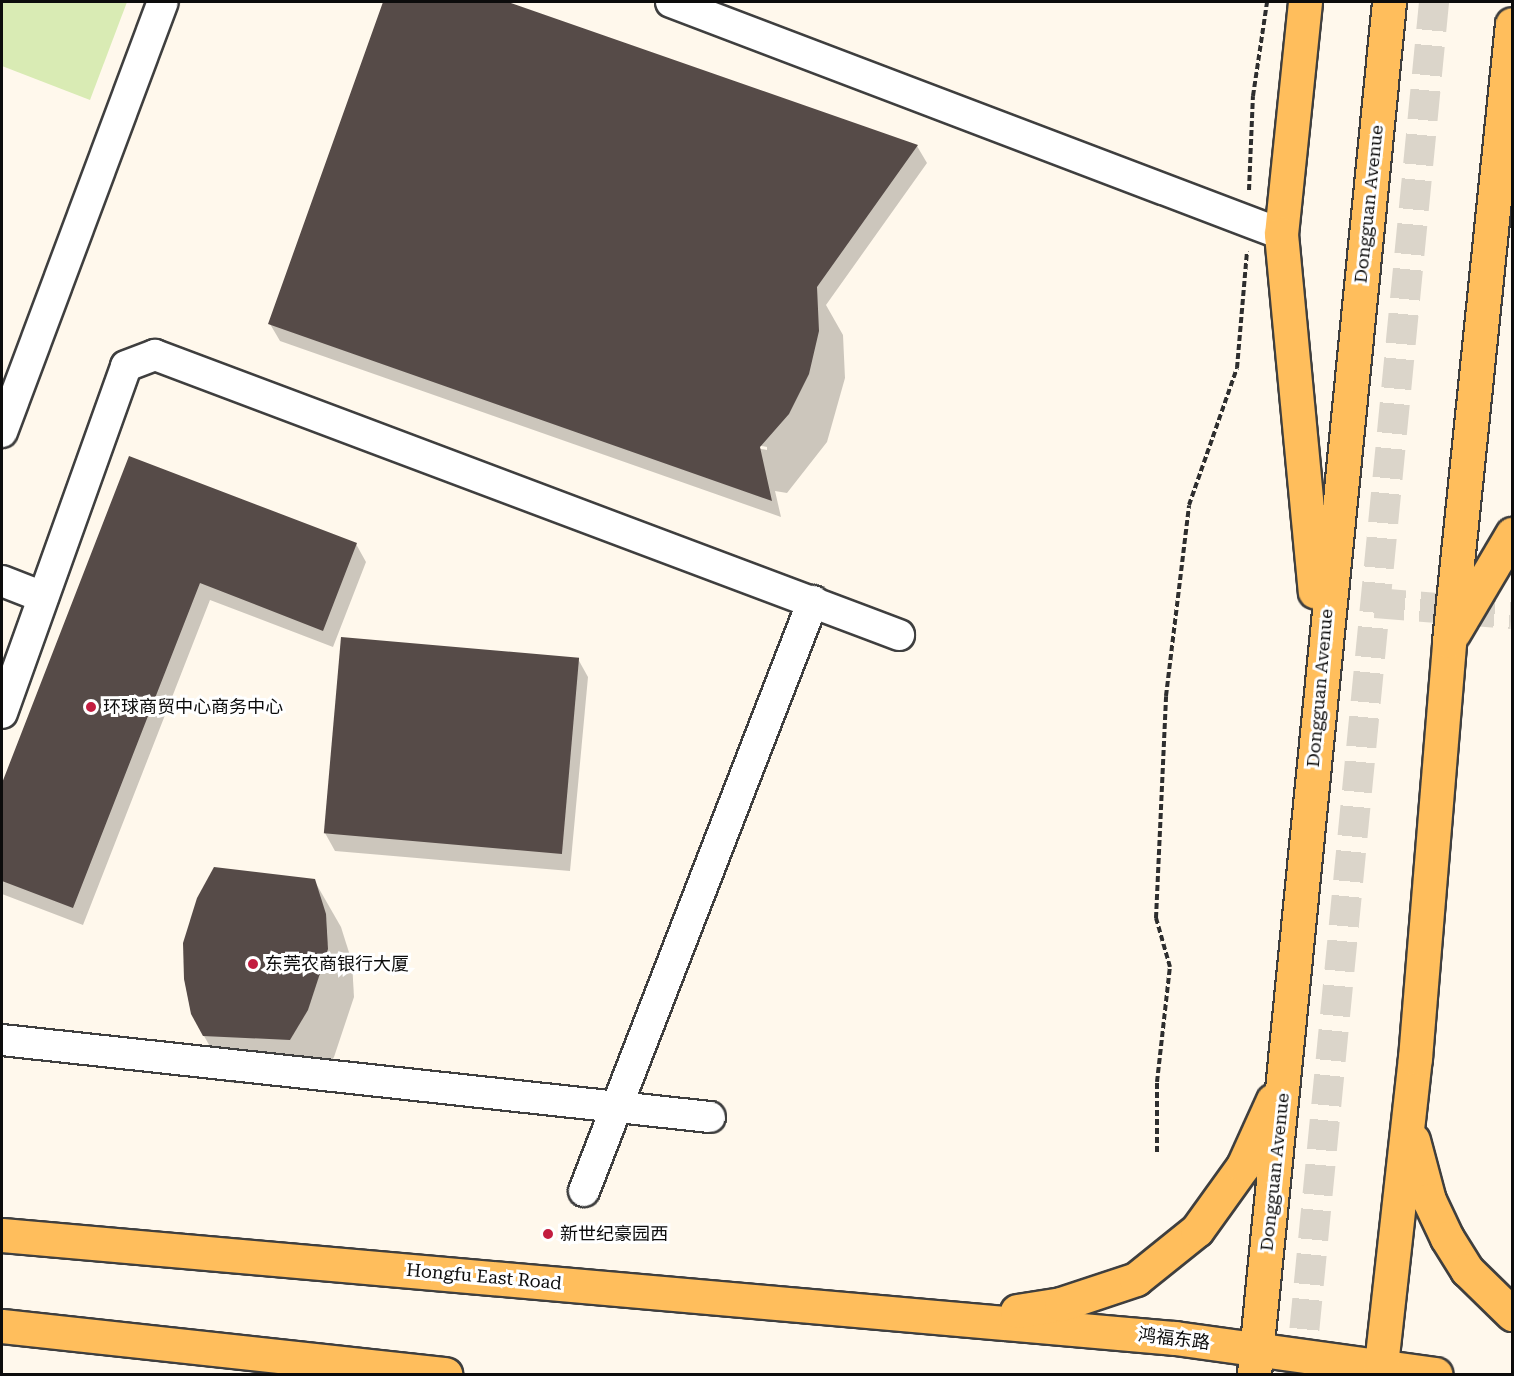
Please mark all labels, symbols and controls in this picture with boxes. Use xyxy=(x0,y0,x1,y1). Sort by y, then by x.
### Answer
street label: Dongguan Avenue xyxy=(1350,124,1388,284)
street label: Dongguan Avenue xyxy=(1302,608,1338,768)
place label: 环球商贸中心商务中心 xyxy=(103,696,283,718)
marker: 环球商贸中心商务中心 xyxy=(84,700,98,714)
place label: 东莞农商银行大厦 xyxy=(265,953,409,975)
marker: 东莞农商银行大厦 xyxy=(246,957,260,971)
street label: Dongguan Avenue xyxy=(1256,1092,1294,1252)
place label: 新世纪豪园西 xyxy=(560,1223,668,1245)
marker: 新世纪豪园西 xyxy=(541,1227,555,1241)
street label: Hongfu East Road xyxy=(405,1259,563,1295)
street label: 鸿福东路 xyxy=(1137,1324,1211,1354)

